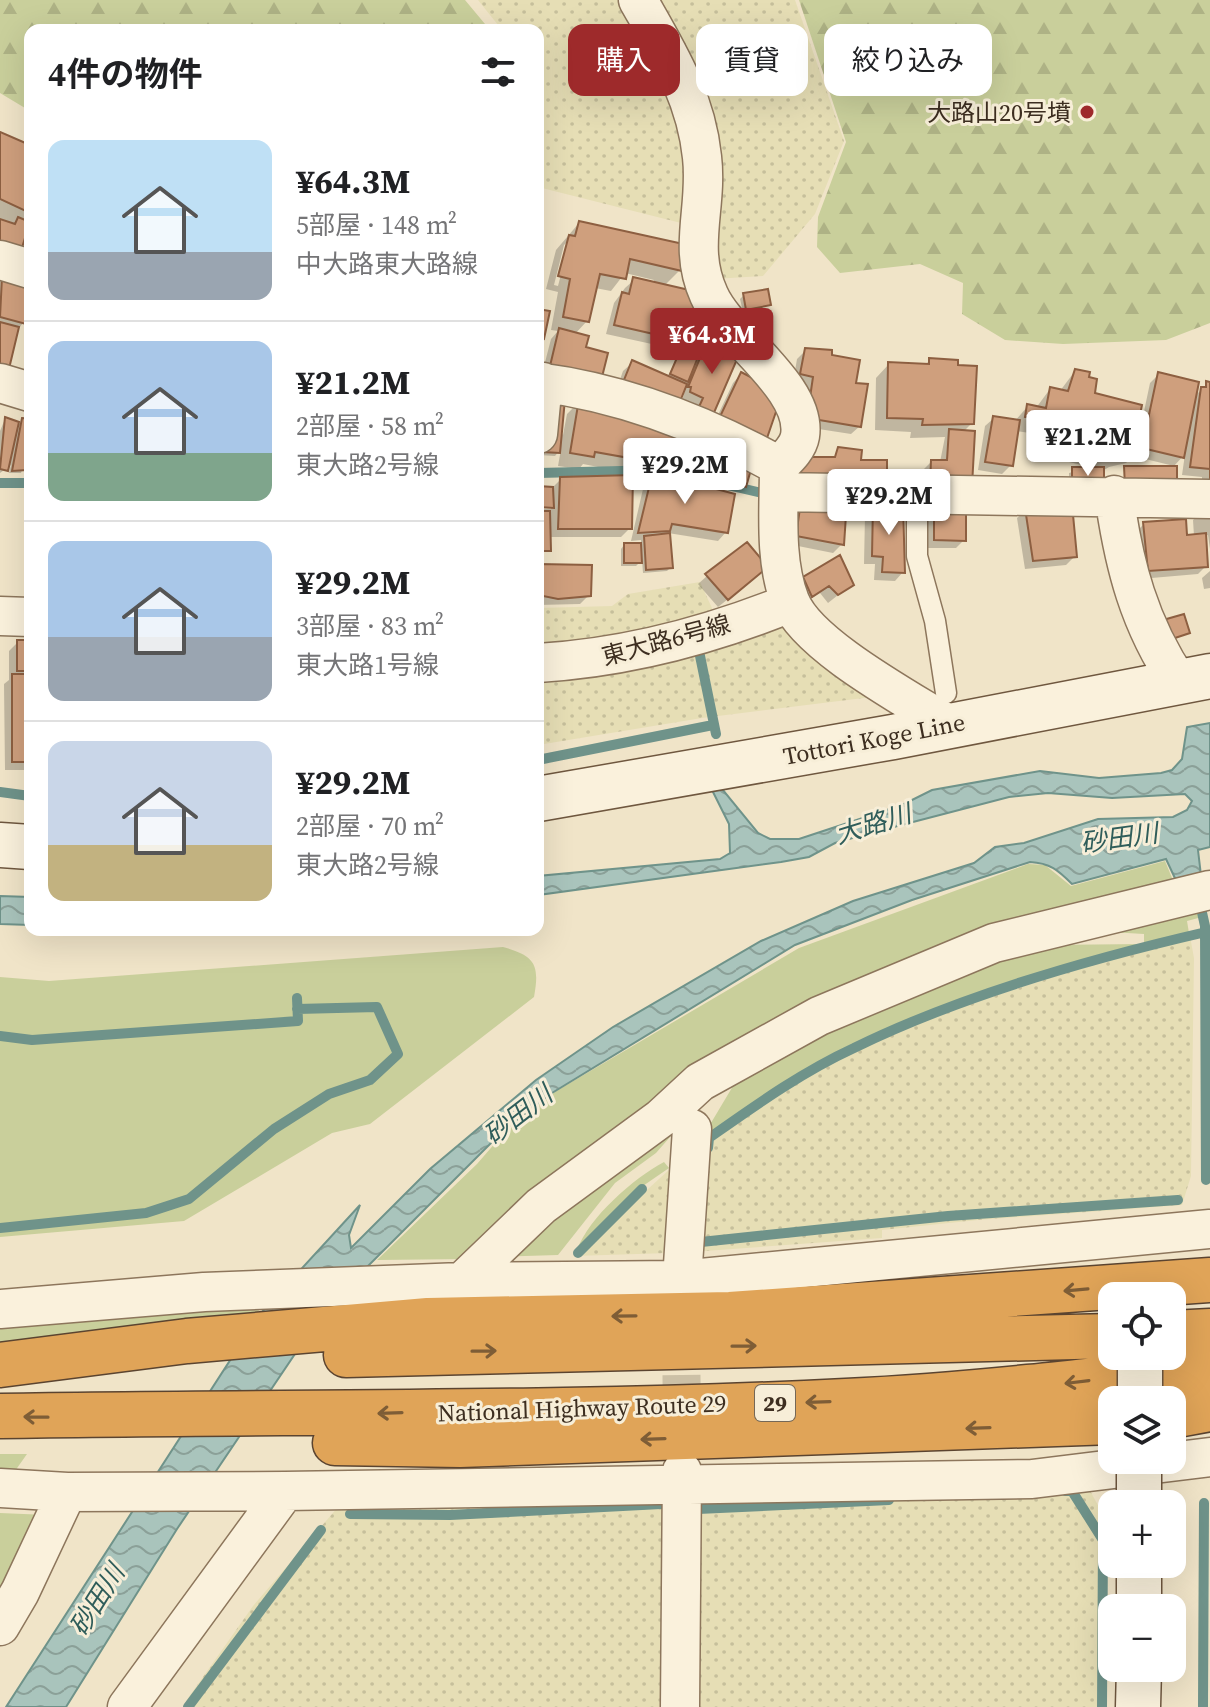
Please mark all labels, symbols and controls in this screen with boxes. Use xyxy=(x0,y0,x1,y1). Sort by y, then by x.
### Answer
chip: 購入 xyxy=(568,24,680,96)
chip: 賃貸 xyxy=(696,24,808,96)
chip: 絞り込み xyxy=(824,24,992,96)
icon: filters xyxy=(476,50,520,94)
text: 4件の物件 xyxy=(48,51,202,97)
place label: 大路山20号墳 xyxy=(927,96,1071,129)
marker: 大路山20号墳 xyxy=(1078,103,1096,121)
text: ¥64.3M xyxy=(296,158,410,204)
icon: home xyxy=(112,172,208,268)
text: 5部屋 · 148 m² xyxy=(296,207,457,243)
text: 中大路東大路線 xyxy=(296,246,478,282)
pin: ¥64.3M xyxy=(647,308,777,376)
text: ¥64.3M xyxy=(668,316,756,352)
text: ¥21.2M xyxy=(296,359,410,405)
icon: home xyxy=(112,373,208,469)
text: 2部屋 · 58 m² xyxy=(296,408,444,444)
pin: ¥21.2M xyxy=(1023,410,1153,478)
text: ¥21.2M xyxy=(1044,418,1132,454)
pin: ¥29.2M xyxy=(620,438,750,506)
text: ¥29.2M xyxy=(641,446,729,482)
text: 東大路2号線 xyxy=(296,447,439,483)
pin: ¥29.2M xyxy=(824,469,954,537)
text: ¥29.2M xyxy=(845,477,933,513)
text: ¥29.2M xyxy=(296,559,410,605)
icon: home xyxy=(112,573,208,669)
street label: 東大路6号線 xyxy=(598,607,734,673)
text: 3部屋 · 83 m² xyxy=(296,608,444,644)
text: 東大路1号線 xyxy=(296,647,439,683)
street label: Tottori Koge Line xyxy=(780,705,968,773)
text: ¥29.2M xyxy=(296,759,410,805)
icon: home xyxy=(112,773,208,869)
water label: 大路川 xyxy=(830,795,918,853)
text: 2部屋 · 70 m² xyxy=(296,808,444,844)
water label: 砂田川 xyxy=(1078,814,1163,861)
text: 東大路2号線 xyxy=(296,847,439,883)
water label: 砂田川 xyxy=(476,1075,562,1153)
map controls xyxy=(1098,1282,1186,1682)
button: locate xyxy=(1098,1282,1186,1370)
one-way arrow xyxy=(1063,1283,1090,1298)
one-way arrow xyxy=(611,1308,638,1324)
one-way arrow xyxy=(730,1338,757,1353)
one-way arrow xyxy=(470,1344,497,1359)
one-way arrow xyxy=(1064,1375,1091,1390)
road number: 29 xyxy=(755,1385,795,1421)
street label: National Highway Route 29 xyxy=(437,1386,727,1430)
button: layers xyxy=(1098,1386,1186,1474)
one-way arrow xyxy=(805,1394,832,1409)
one-way arrow xyxy=(377,1406,404,1421)
one-way arrow xyxy=(23,1409,50,1425)
one-way arrow xyxy=(965,1421,992,1436)
one-way arrow xyxy=(640,1432,667,1447)
button: + xyxy=(1098,1490,1186,1578)
water label: 砂田川 xyxy=(61,1555,135,1643)
button: − xyxy=(1098,1594,1186,1682)

